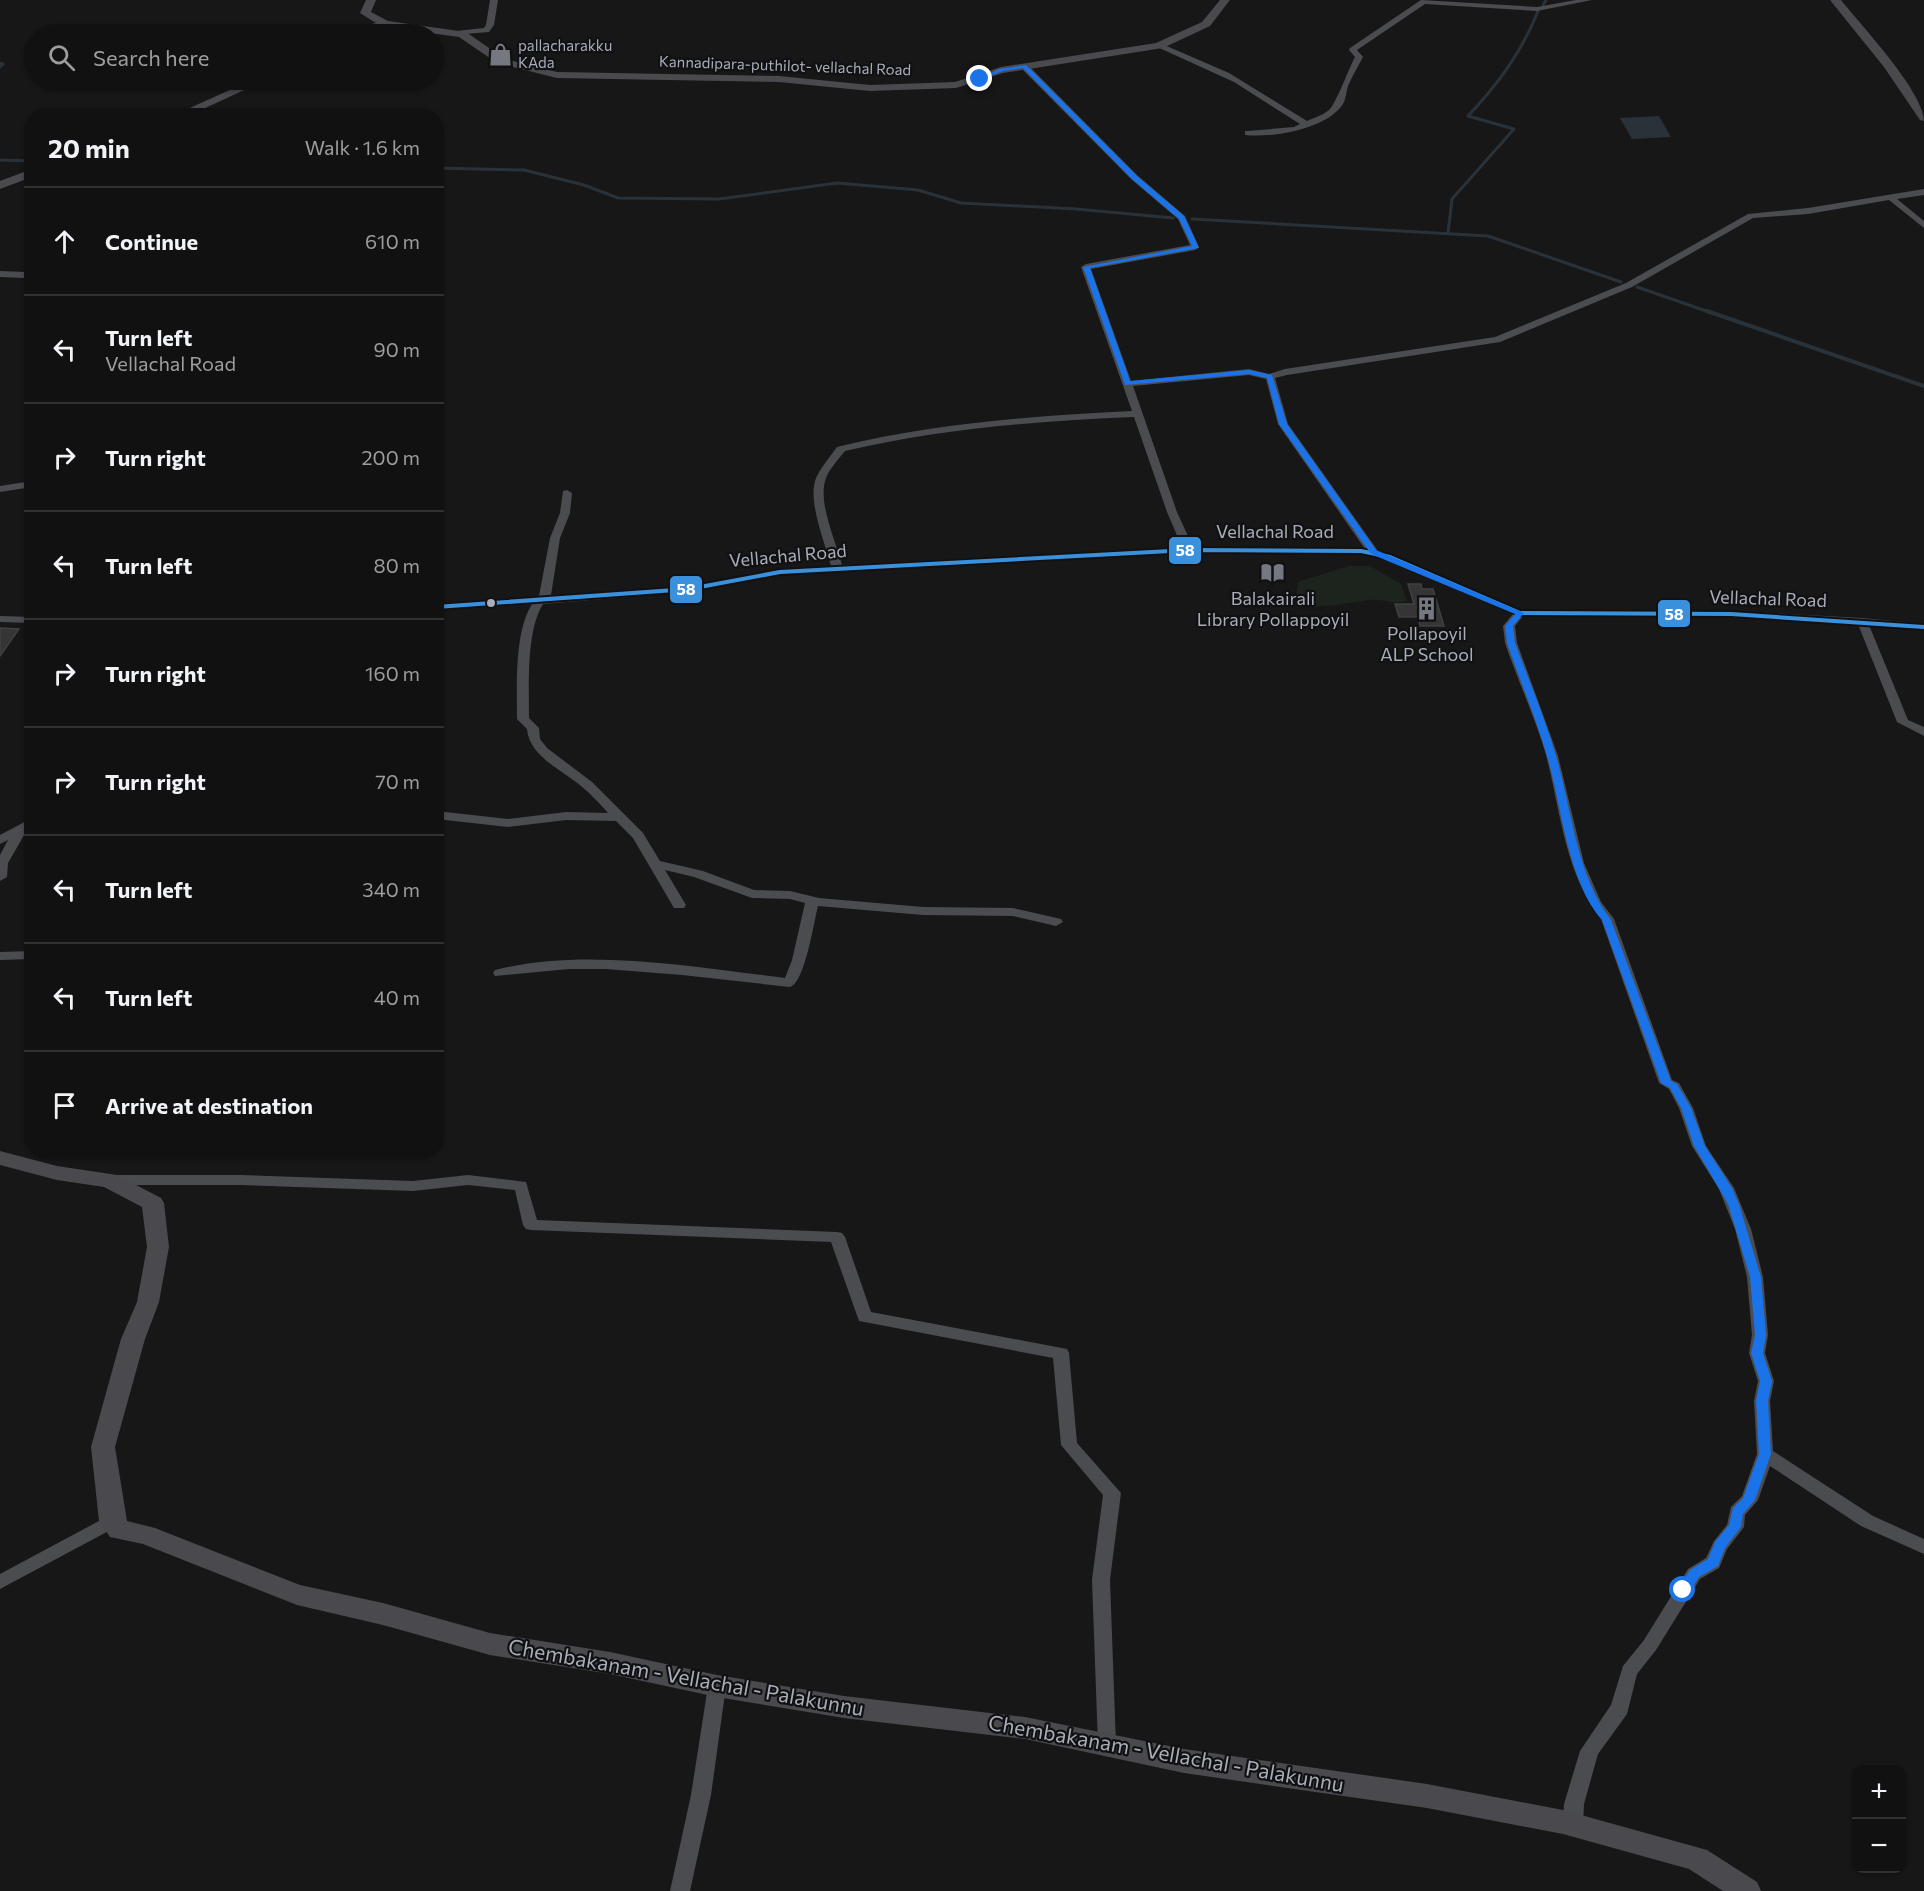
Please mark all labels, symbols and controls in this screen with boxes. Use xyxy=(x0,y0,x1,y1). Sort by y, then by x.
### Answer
search box xyxy=(24,24,444,90)
place label: pallacharakku KAda xyxy=(518,36,612,71)
icon: search xyxy=(45,41,78,74)
shop icon: pallacharakku KAda xyxy=(487,42,513,68)
text: Search here xyxy=(93,44,209,71)
street label: Kannadipara-puthilot- vellachal Road xyxy=(659,52,911,78)
route end xyxy=(966,65,992,91)
text: 20 min xyxy=(48,132,130,163)
text: Walk · 1.6 km xyxy=(305,135,420,159)
icon: ahead xyxy=(48,225,81,258)
text: Continue xyxy=(105,228,198,255)
text: 610 m xyxy=(365,229,420,253)
text: Turn left xyxy=(105,324,192,351)
icon: left xyxy=(48,333,81,366)
text: 90 m xyxy=(374,337,420,361)
text: Vellachal Road xyxy=(105,351,236,375)
icon: right xyxy=(48,441,81,474)
text: Turn right xyxy=(105,444,206,471)
text: 200 m xyxy=(362,445,420,469)
street label: Vellachal Road xyxy=(1216,520,1334,542)
line badge: 58 xyxy=(1168,536,1202,565)
street label: Vellachal Road xyxy=(728,539,848,571)
text: 58 xyxy=(1175,540,1195,559)
icon: left xyxy=(48,549,81,582)
text: Turn left xyxy=(105,552,192,579)
text: 80 m xyxy=(374,553,420,577)
library icon: Balakairali Library Pollappoyil xyxy=(1260,560,1286,586)
line badge: 58 xyxy=(669,575,703,604)
text: 58 xyxy=(676,579,696,598)
street label: Vellachal Road xyxy=(1709,585,1827,611)
place label: Balakairali Library Pollappoyil xyxy=(1197,587,1349,630)
building icon: Pollapoyil ALP School xyxy=(1414,595,1440,621)
unlabelled marker xyxy=(485,597,497,609)
line badge: 58 xyxy=(1657,599,1691,628)
text: 58 xyxy=(1664,604,1684,623)
place label: Pollapoyil ALP School xyxy=(1380,622,1474,665)
icon: right xyxy=(48,657,81,690)
text: Turn right xyxy=(105,660,206,687)
text: 160 m xyxy=(365,661,420,685)
icon: right xyxy=(48,765,81,798)
text: Turn right xyxy=(105,768,206,795)
text: 70 m xyxy=(375,769,420,793)
icon: left xyxy=(48,873,81,906)
text: Turn left xyxy=(105,876,192,903)
text: 340 m xyxy=(362,877,420,901)
icon: left xyxy=(48,981,81,1014)
text: Turn left xyxy=(105,984,192,1011)
text: 40 m xyxy=(374,985,420,1009)
icon: arrive xyxy=(48,1089,81,1122)
text: Arrive at destination xyxy=(105,1092,313,1119)
route start xyxy=(1669,1576,1695,1602)
street label: Chembakanam - Vellachal - Palakunnu xyxy=(507,1633,866,1720)
street label: Chembakanam - Vellachal - Palakunnu xyxy=(987,1709,1346,1796)
map controls xyxy=(1852,1765,1906,1873)
button: + xyxy=(1852,1765,1906,1819)
button: − xyxy=(1852,1819,1906,1873)

